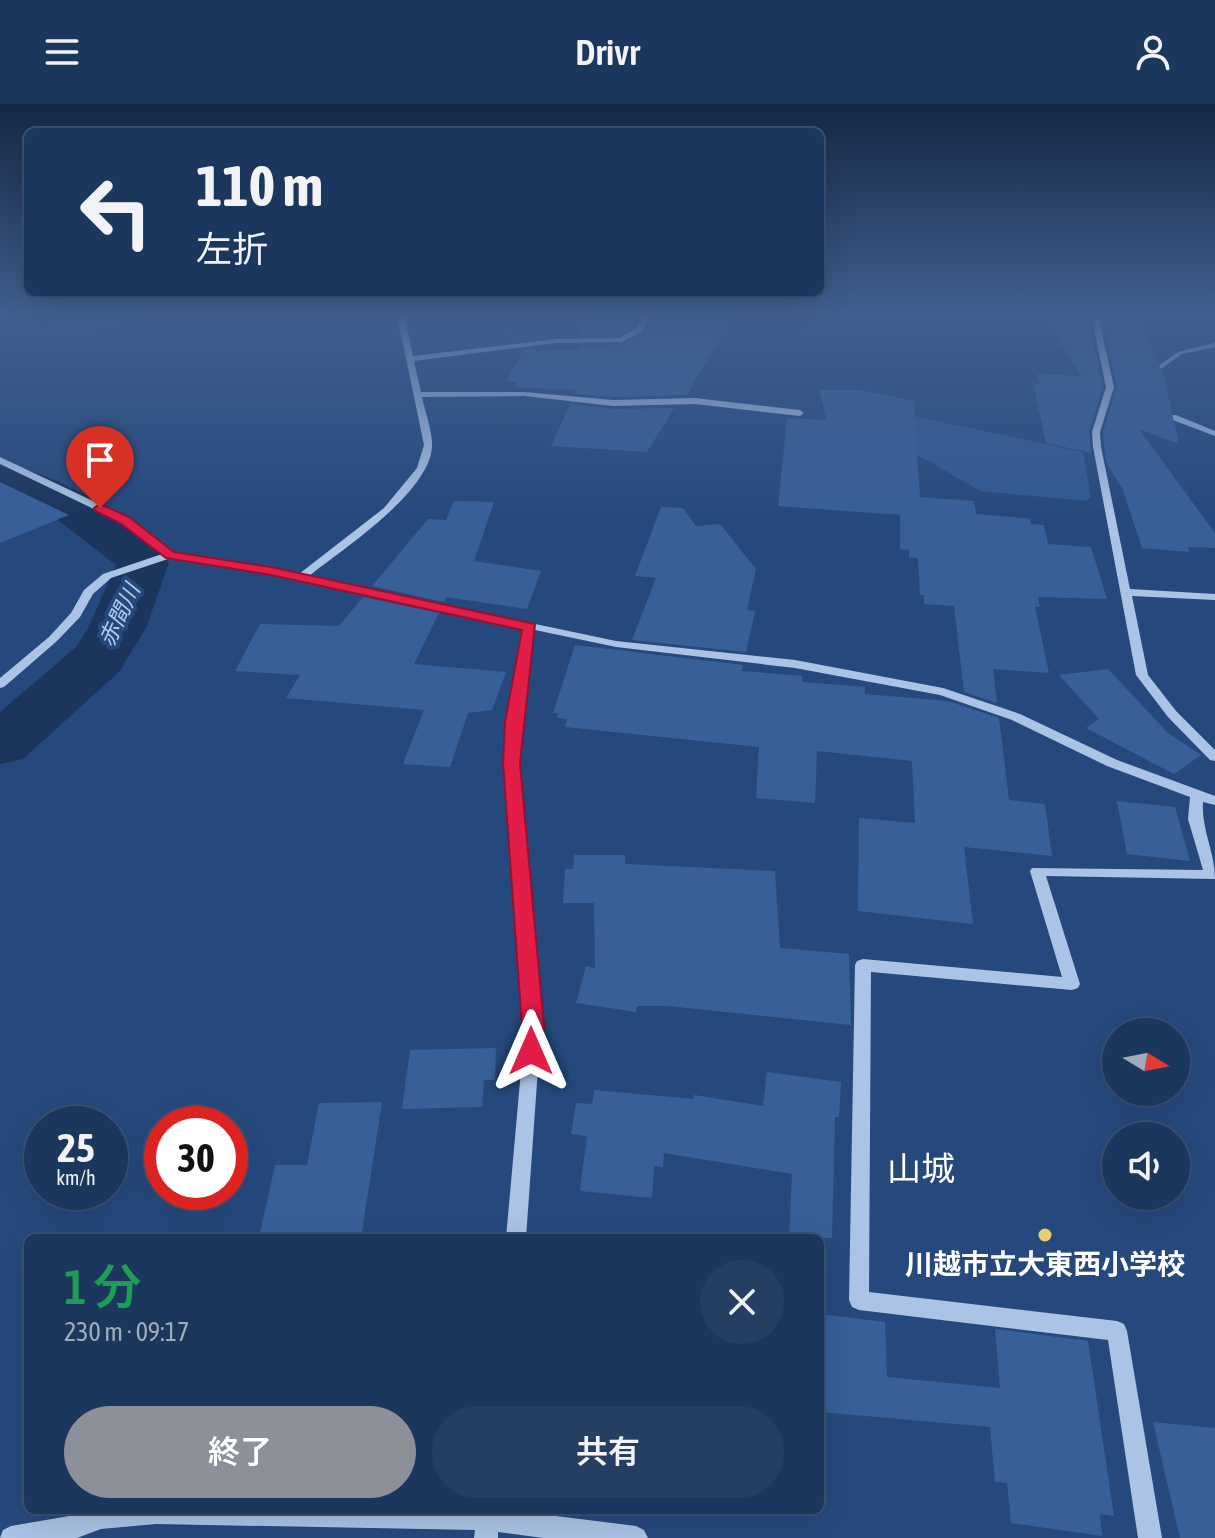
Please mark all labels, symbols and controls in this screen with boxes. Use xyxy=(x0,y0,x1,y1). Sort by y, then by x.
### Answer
icon: menu xyxy=(40,30,84,74)
icon: person xyxy=(1131,30,1175,74)
text: Drivr xyxy=(575,31,640,73)
text: 110 m xyxy=(196,154,323,218)
icon: left xyxy=(64,160,168,264)
text: 左折 xyxy=(196,228,268,270)
pin xyxy=(66,426,134,508)
icon: arrive xyxy=(78,438,122,482)
water label: 赤間川 xyxy=(93,578,146,650)
position arrow xyxy=(489,1009,573,1093)
north arrow xyxy=(1102,1018,1190,1106)
map controls xyxy=(1102,1018,1190,1210)
speed limit sign: 30 xyxy=(144,1106,248,1210)
button: sound xyxy=(1102,1122,1190,1210)
text: 25 xyxy=(57,1125,95,1170)
district label: 山城 xyxy=(887,1149,955,1188)
text: km/h xyxy=(56,1166,96,1189)
marker: 川越市立大東西小学校 xyxy=(1036,1226,1054,1244)
place label: 川越市立大東西小学校 xyxy=(905,1248,1185,1280)
text: 1 分 xyxy=(64,1259,141,1314)
button: close xyxy=(700,1260,784,1344)
text: 230 m · 09:17 xyxy=(64,1317,189,1347)
button: 終了 xyxy=(64,1406,416,1498)
button: 共有 xyxy=(432,1406,784,1498)

